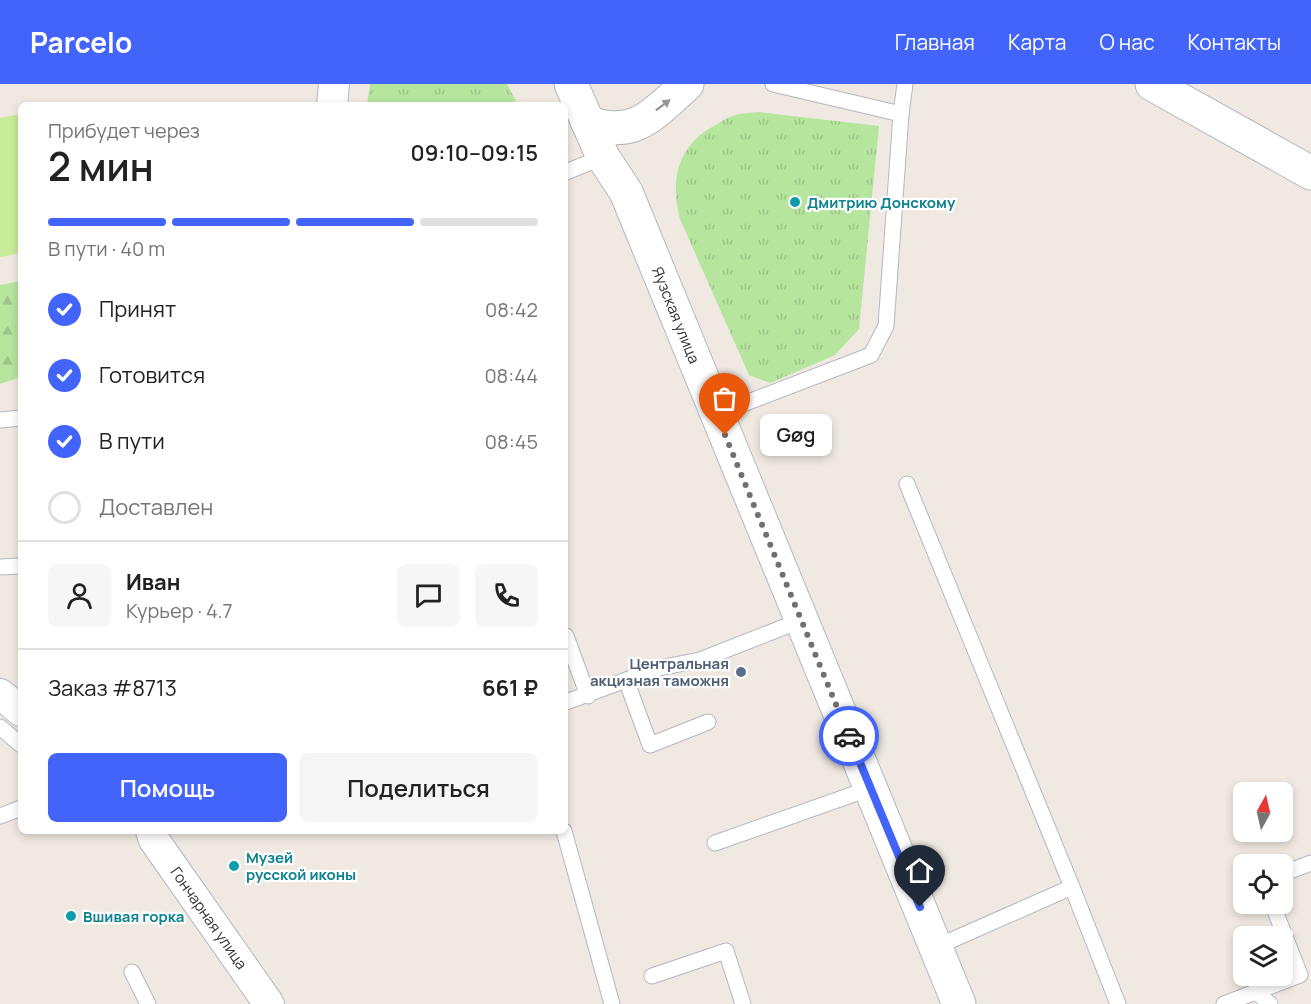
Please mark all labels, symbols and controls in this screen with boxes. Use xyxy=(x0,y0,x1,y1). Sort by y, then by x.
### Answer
text: Parcelo xyxy=(30,23,132,61)
text: Главная xyxy=(895,28,975,56)
text: Карта xyxy=(1008,28,1066,56)
text: О нас xyxy=(1099,28,1155,56)
text: Контакты xyxy=(1188,28,1281,56)
one-way arrow xyxy=(656,99,671,111)
text: Прибудет через xyxy=(48,117,200,144)
text: 09:10–09:15 xyxy=(411,138,538,168)
text: 2 мин xyxy=(48,139,154,193)
place label: Дмитрию Донскому xyxy=(807,192,956,213)
marker: Дмитрию Донскому xyxy=(788,195,802,209)
text: В пути · 40 m xyxy=(48,235,165,262)
street label: Яузская улица xyxy=(647,263,705,367)
icon: check xyxy=(48,293,81,326)
text: Принят xyxy=(99,294,176,324)
text: 08:42 xyxy=(485,296,538,323)
icon: check xyxy=(48,359,81,392)
text: Готовится xyxy=(99,360,205,390)
text: 08:44 xyxy=(484,362,538,389)
pin xyxy=(699,373,750,435)
icon: bag xyxy=(708,382,741,415)
callout: Gøg xyxy=(761,414,833,456)
text: Gøg xyxy=(777,421,815,448)
icon: check xyxy=(48,425,81,458)
text: В пути xyxy=(99,426,165,456)
text: 08:45 xyxy=(485,428,538,455)
text: Доставлен xyxy=(99,492,213,522)
button: person xyxy=(48,564,111,627)
button: chat xyxy=(397,564,460,627)
button: phone xyxy=(475,564,538,627)
text: Иван xyxy=(126,567,180,597)
text: Курьер · 4.7 xyxy=(126,597,233,624)
place label: Центральная акцизная таможня xyxy=(590,653,729,691)
marker: Центральная акцизная таможня xyxy=(734,665,748,679)
text: Заказ #8713 xyxy=(48,673,177,703)
text: 661 ₽ xyxy=(482,673,538,703)
courier xyxy=(819,706,879,766)
icon: car xyxy=(833,720,866,753)
button: Помощь xyxy=(48,753,287,822)
button: Поделиться xyxy=(299,753,538,822)
north arrow xyxy=(1233,782,1293,842)
map controls xyxy=(1233,782,1293,986)
pin xyxy=(894,845,945,907)
place label: Музей русской иконы xyxy=(246,847,356,885)
icon: home xyxy=(903,854,936,887)
button: locate xyxy=(1233,854,1293,914)
marker: Музей русской иконы xyxy=(227,859,241,873)
street label: Гончарная улица xyxy=(166,863,252,973)
place label: Вшивая горка xyxy=(83,906,185,927)
marker: Вшивая горка xyxy=(64,909,78,923)
button: layers xyxy=(1233,926,1293,986)

